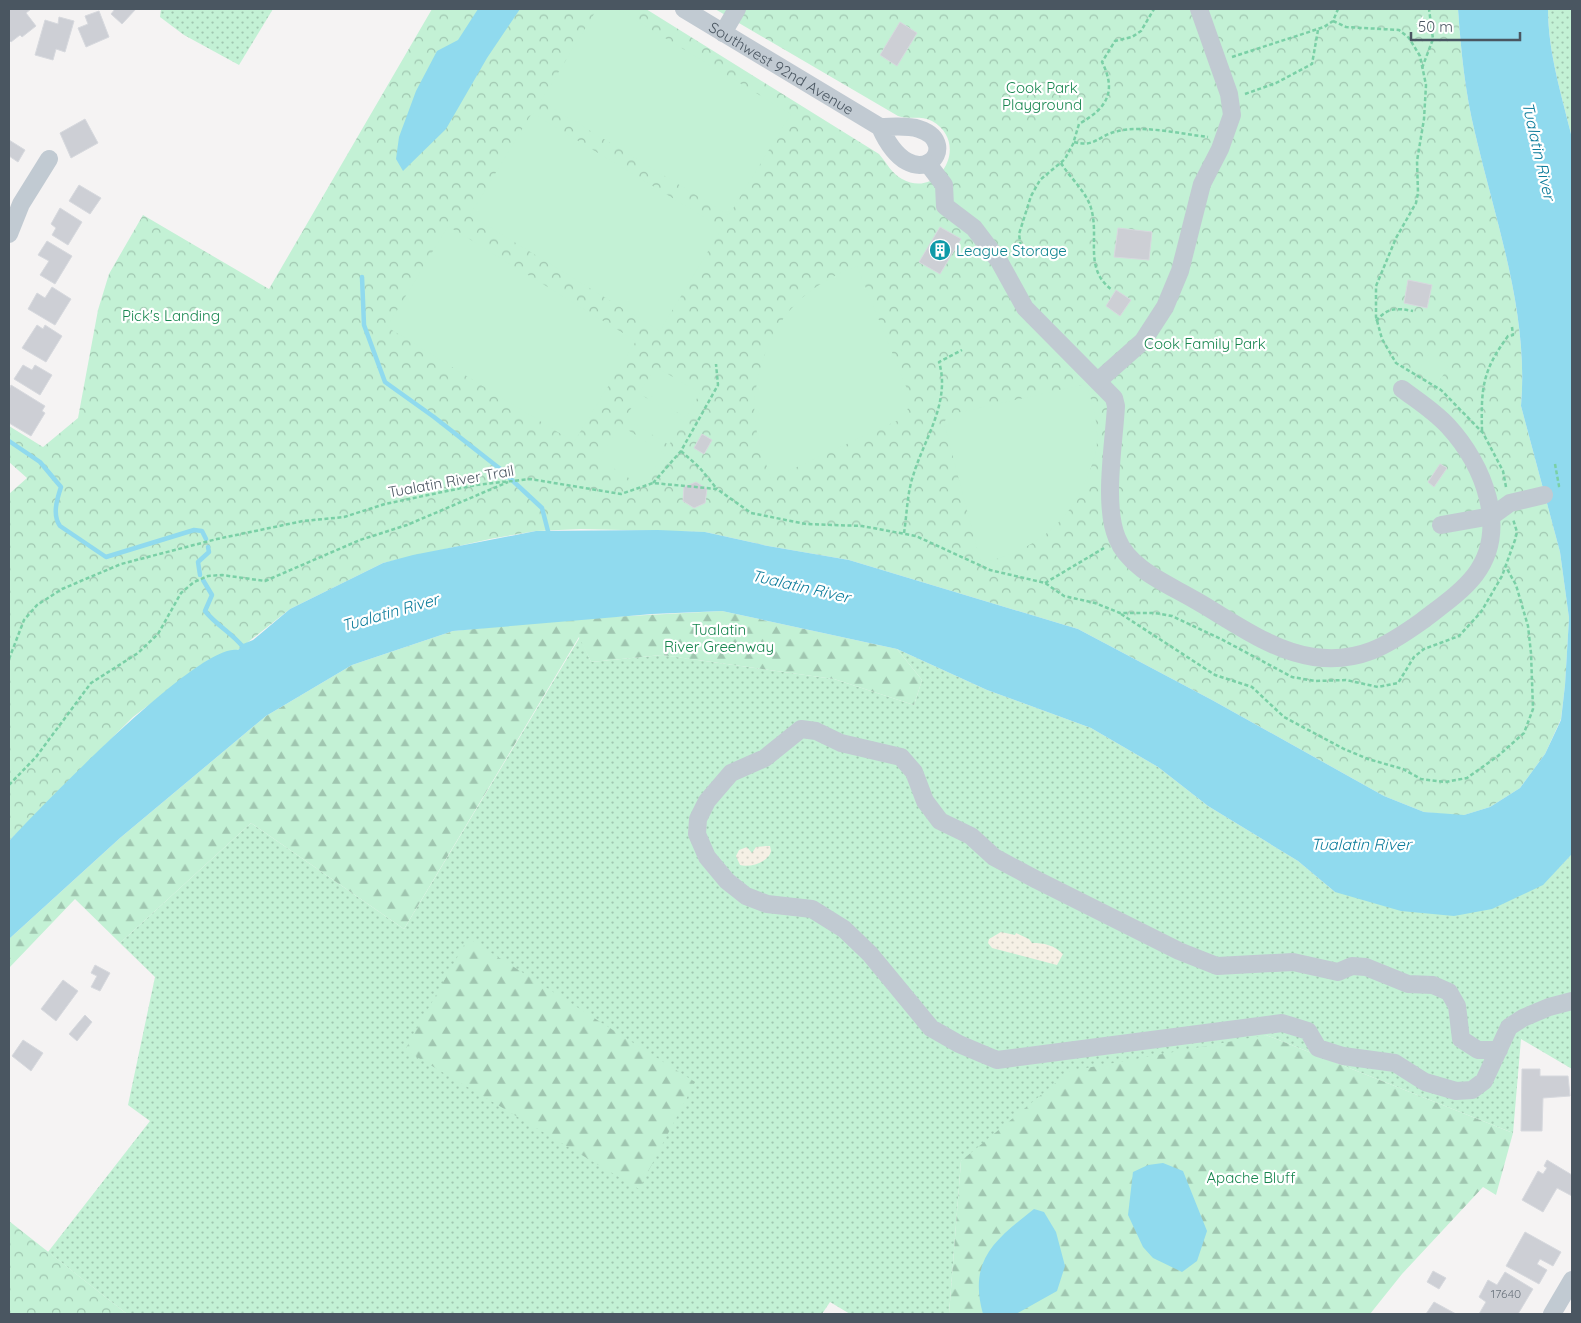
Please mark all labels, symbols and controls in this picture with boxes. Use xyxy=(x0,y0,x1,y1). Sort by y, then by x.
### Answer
scale bar xyxy=(1411,10,1520,42)
street label: Southwest 92nd Avenue xyxy=(706,17,858,119)
text: 50 m xyxy=(1418,17,1453,36)
park label: Cook Park Playground xyxy=(1002,78,1082,114)
water label: Tualatin River xyxy=(1518,100,1560,204)
building icon: League Storage xyxy=(928,238,952,262)
place label: League Storage xyxy=(956,241,1067,260)
park label: Pick's Landing xyxy=(122,306,220,325)
park label: Cook Family Park xyxy=(1144,334,1266,353)
street label: Tualatin River Trail xyxy=(387,461,515,501)
water label: Tualatin River xyxy=(750,565,854,607)
water label: Tualatin River xyxy=(339,588,443,635)
park label: Tualatin River Greenway xyxy=(664,620,774,656)
water label: Tualatin River xyxy=(1311,834,1413,854)
park label: Apache Bluff xyxy=(1206,1168,1296,1187)
house number: 17640 xyxy=(1491,1286,1521,1301)

